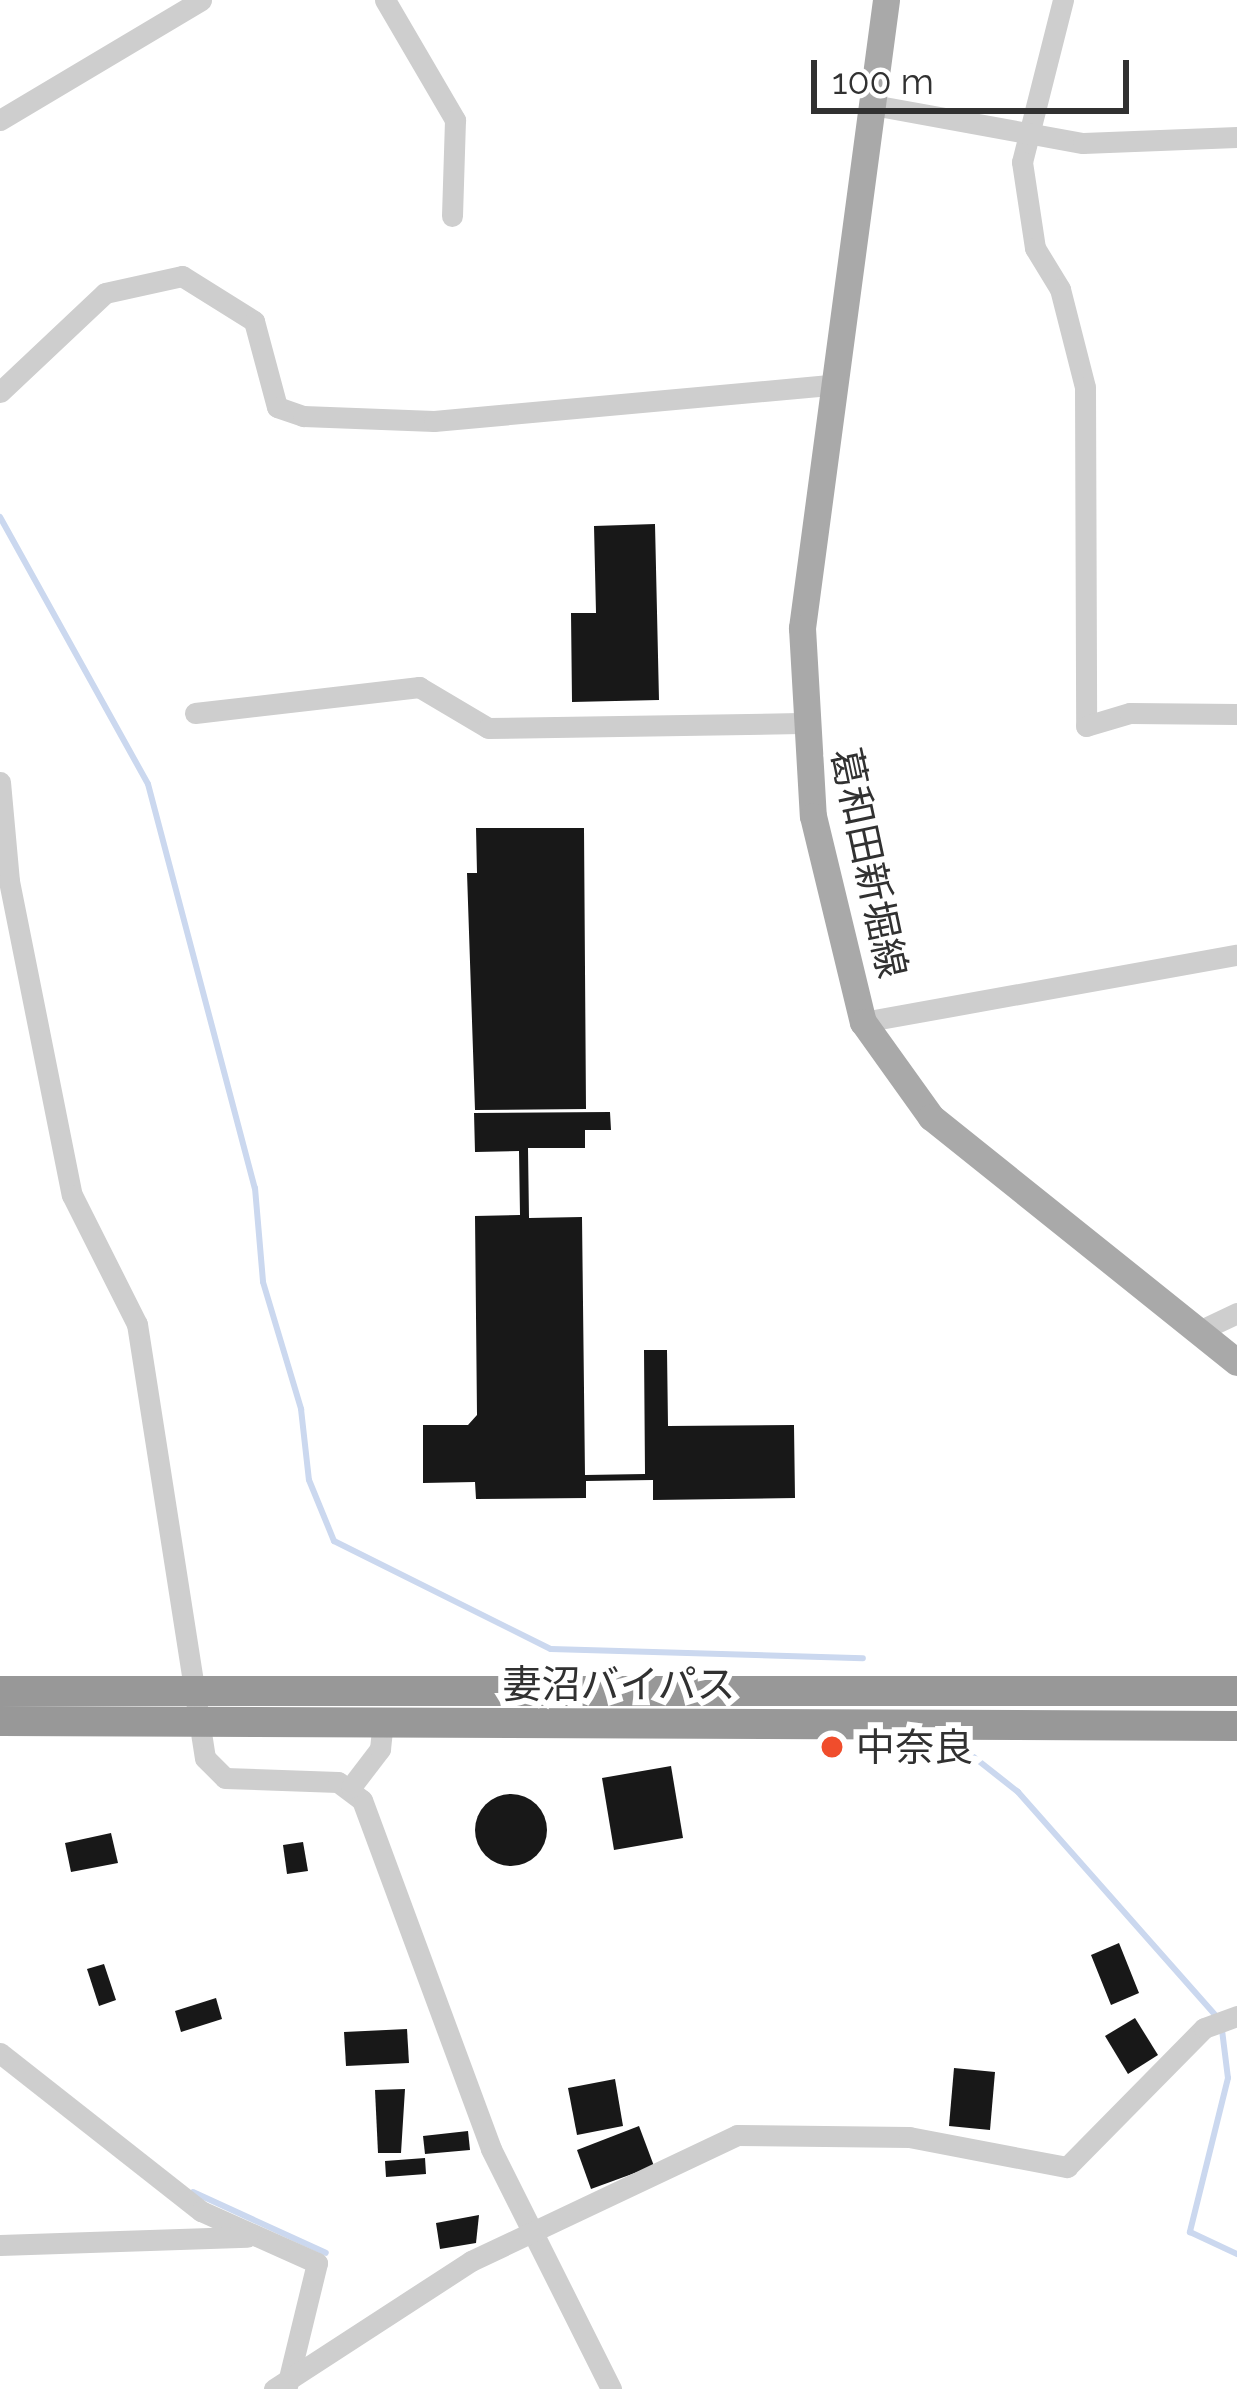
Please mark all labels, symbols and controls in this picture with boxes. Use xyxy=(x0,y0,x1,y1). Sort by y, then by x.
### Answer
scale bar xyxy=(817,36,1135,110)
text: 100 m xyxy=(832,60,934,102)
street label: 葛和田新堀線 xyxy=(822,744,916,982)
street label: 妻沼バイパス xyxy=(502,1661,736,1707)
place label: 中奈良 xyxy=(856,1724,973,1770)
marker: 中奈良 xyxy=(819,1734,845,1760)

